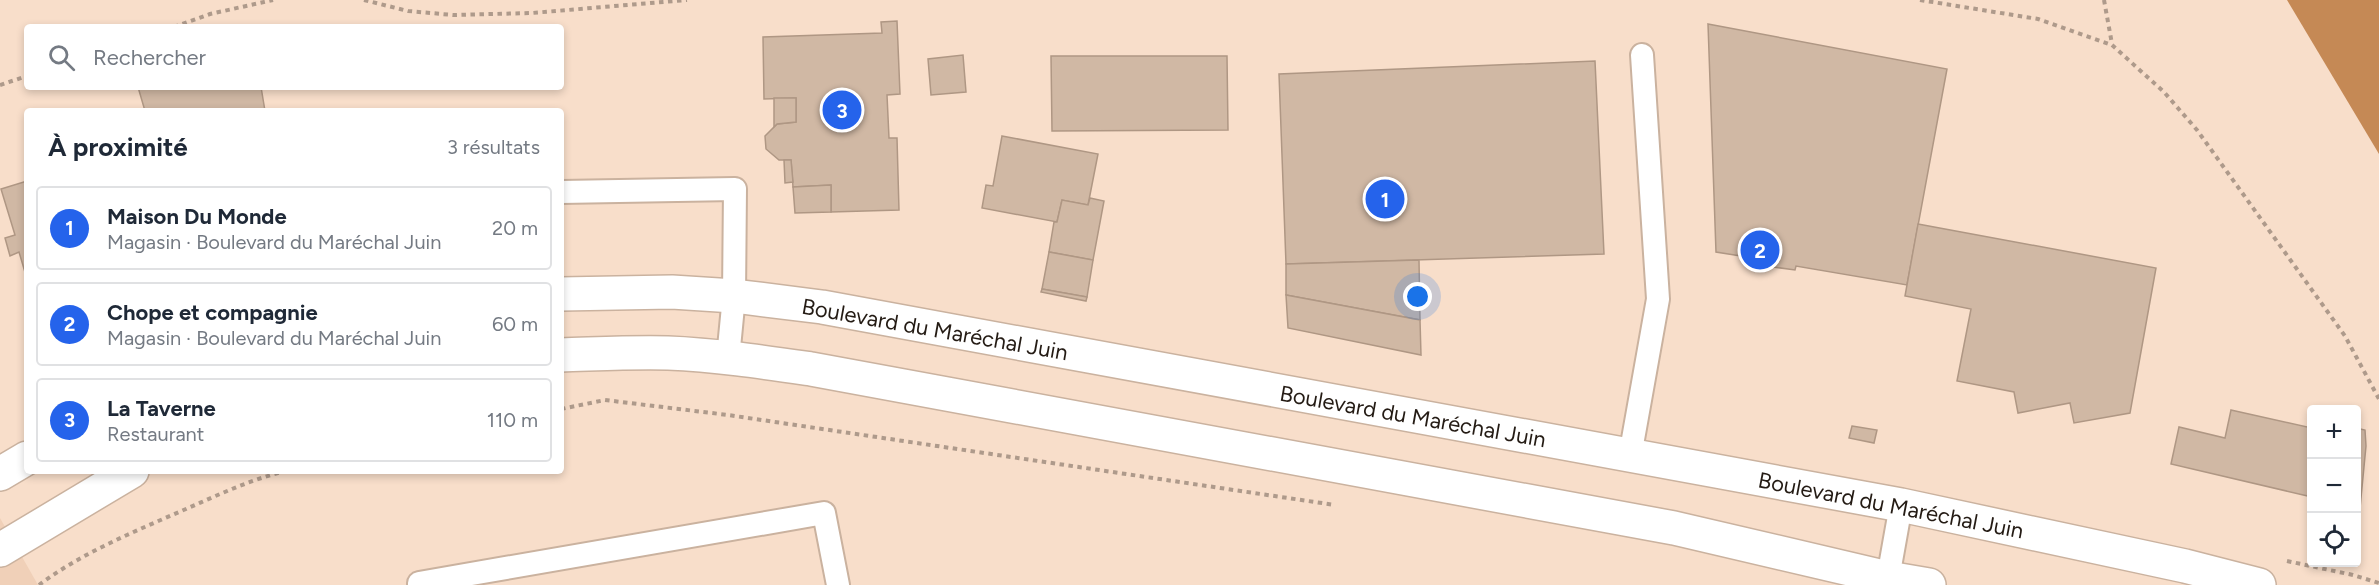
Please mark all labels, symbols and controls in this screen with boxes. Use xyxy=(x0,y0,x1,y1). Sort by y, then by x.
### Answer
search box xyxy=(24,24,564,90)
icon: search xyxy=(45,41,78,74)
text: Rechercher xyxy=(93,44,206,71)
pin: 3 xyxy=(822,88,862,132)
text: À proximité xyxy=(48,131,188,163)
text: 3 résultats xyxy=(447,135,540,159)
pin: 1 xyxy=(1366,176,1404,222)
text: Maison Du Monde xyxy=(107,203,287,230)
text: 1 xyxy=(65,216,74,240)
text: 20 m xyxy=(492,216,538,240)
pin: 2 xyxy=(1740,228,1780,272)
text: Magasin · Boulevard du Maréchal Juin xyxy=(107,230,441,254)
your location xyxy=(1403,282,1432,311)
street label: Boulevard du Maréchal Juin xyxy=(800,293,1070,366)
text: Chope et compagnie xyxy=(107,299,318,326)
text: 2 xyxy=(64,312,75,336)
text: 60 m xyxy=(492,312,538,336)
text: Magasin · Boulevard du Maréchal Juin xyxy=(107,326,441,350)
street label: Boulevard du Maréchal Juin xyxy=(1278,380,1548,453)
text: La Taverne xyxy=(107,395,216,422)
map controls xyxy=(2307,405,2361,567)
button: + xyxy=(2307,405,2361,459)
text: 3 xyxy=(64,408,75,432)
text: 110 m xyxy=(487,408,538,432)
text: Restaurant xyxy=(107,422,204,446)
button: − xyxy=(2307,459,2361,513)
street label: Boulevard du Maréchal Juin xyxy=(1756,467,2026,544)
button: locate xyxy=(2307,513,2361,567)

